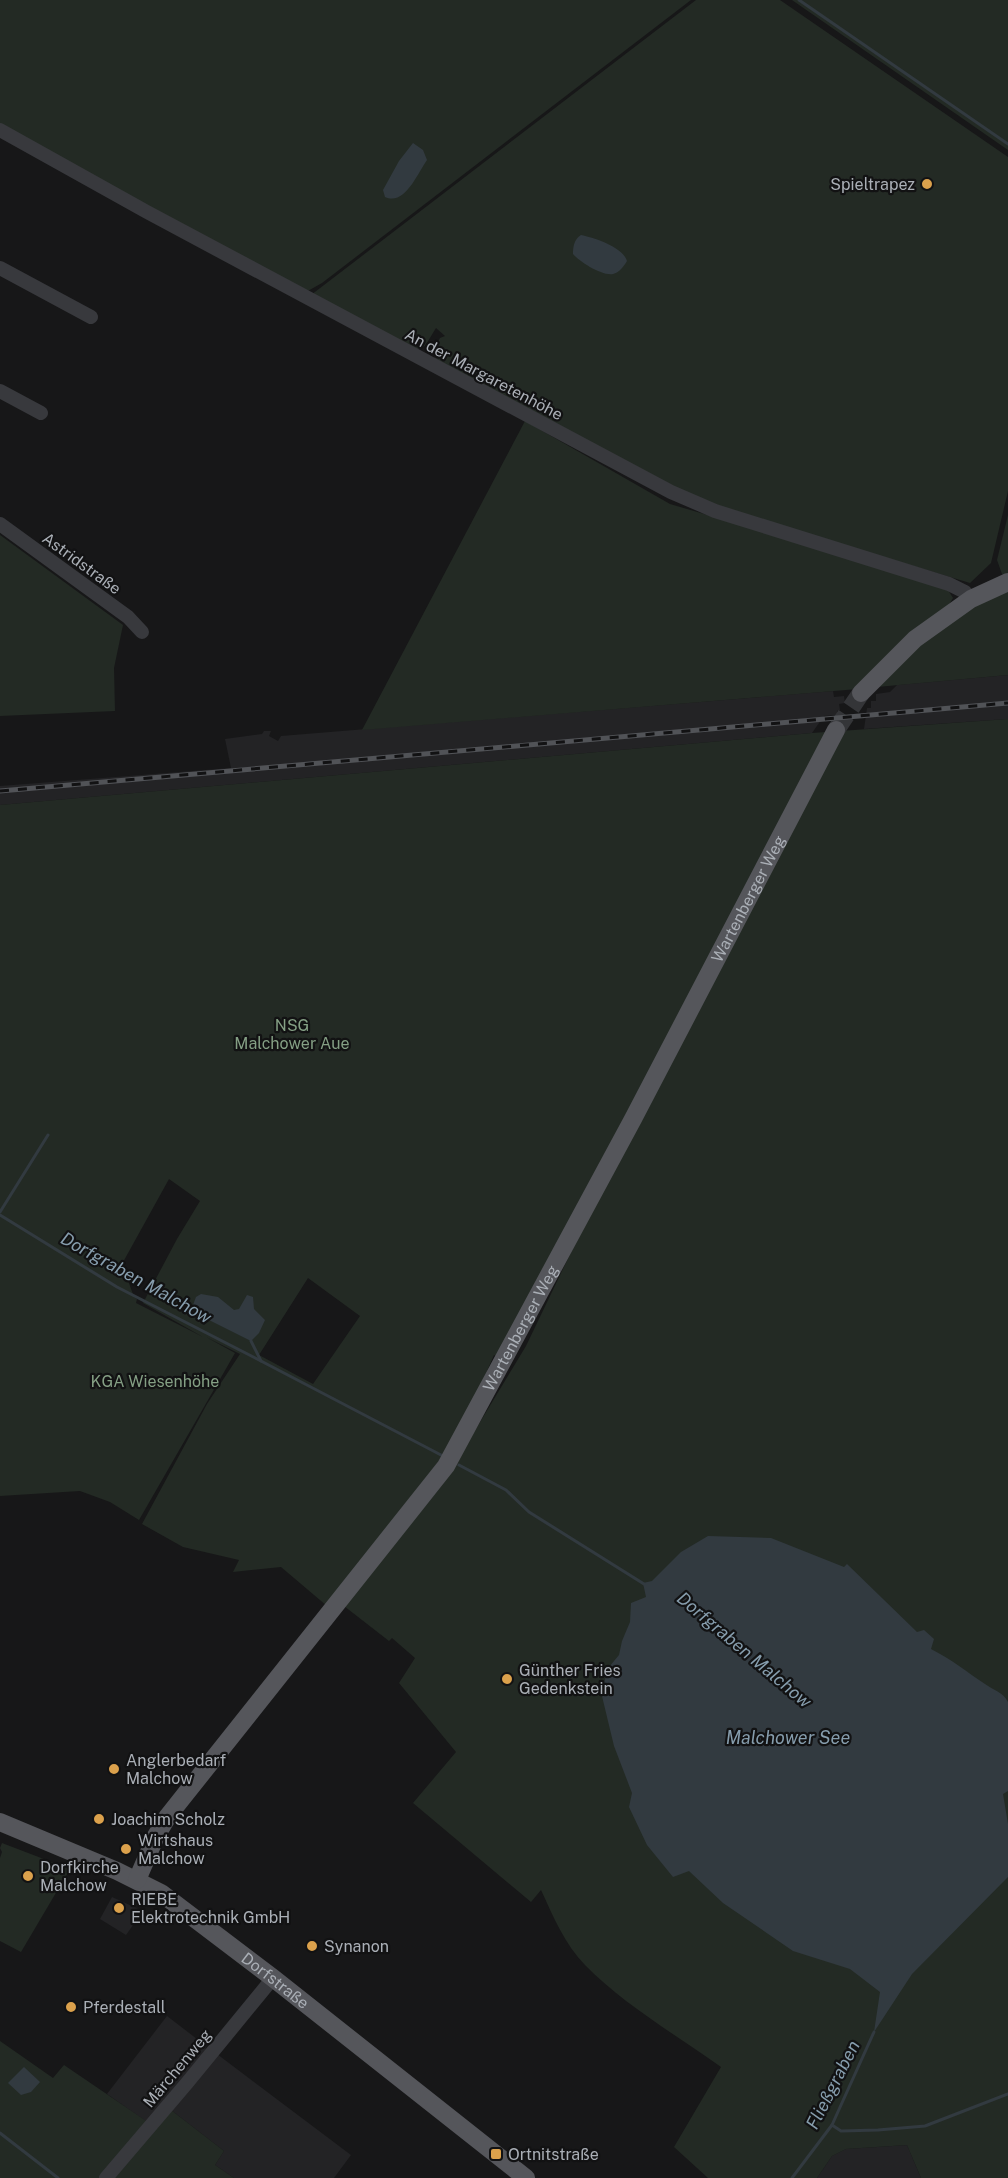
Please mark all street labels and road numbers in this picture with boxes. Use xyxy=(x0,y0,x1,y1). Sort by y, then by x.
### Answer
street label: An der Margaretenhöhe xyxy=(402,325,566,424)
street label: Astridstraße xyxy=(39,529,125,598)
street label: Wartenberger Weg xyxy=(708,832,789,966)
street label: Wartenberger Weg xyxy=(479,1262,563,1395)
street label: Dorfstraße xyxy=(238,1949,313,2013)
street label: Märchenweg xyxy=(139,2025,216,2111)

